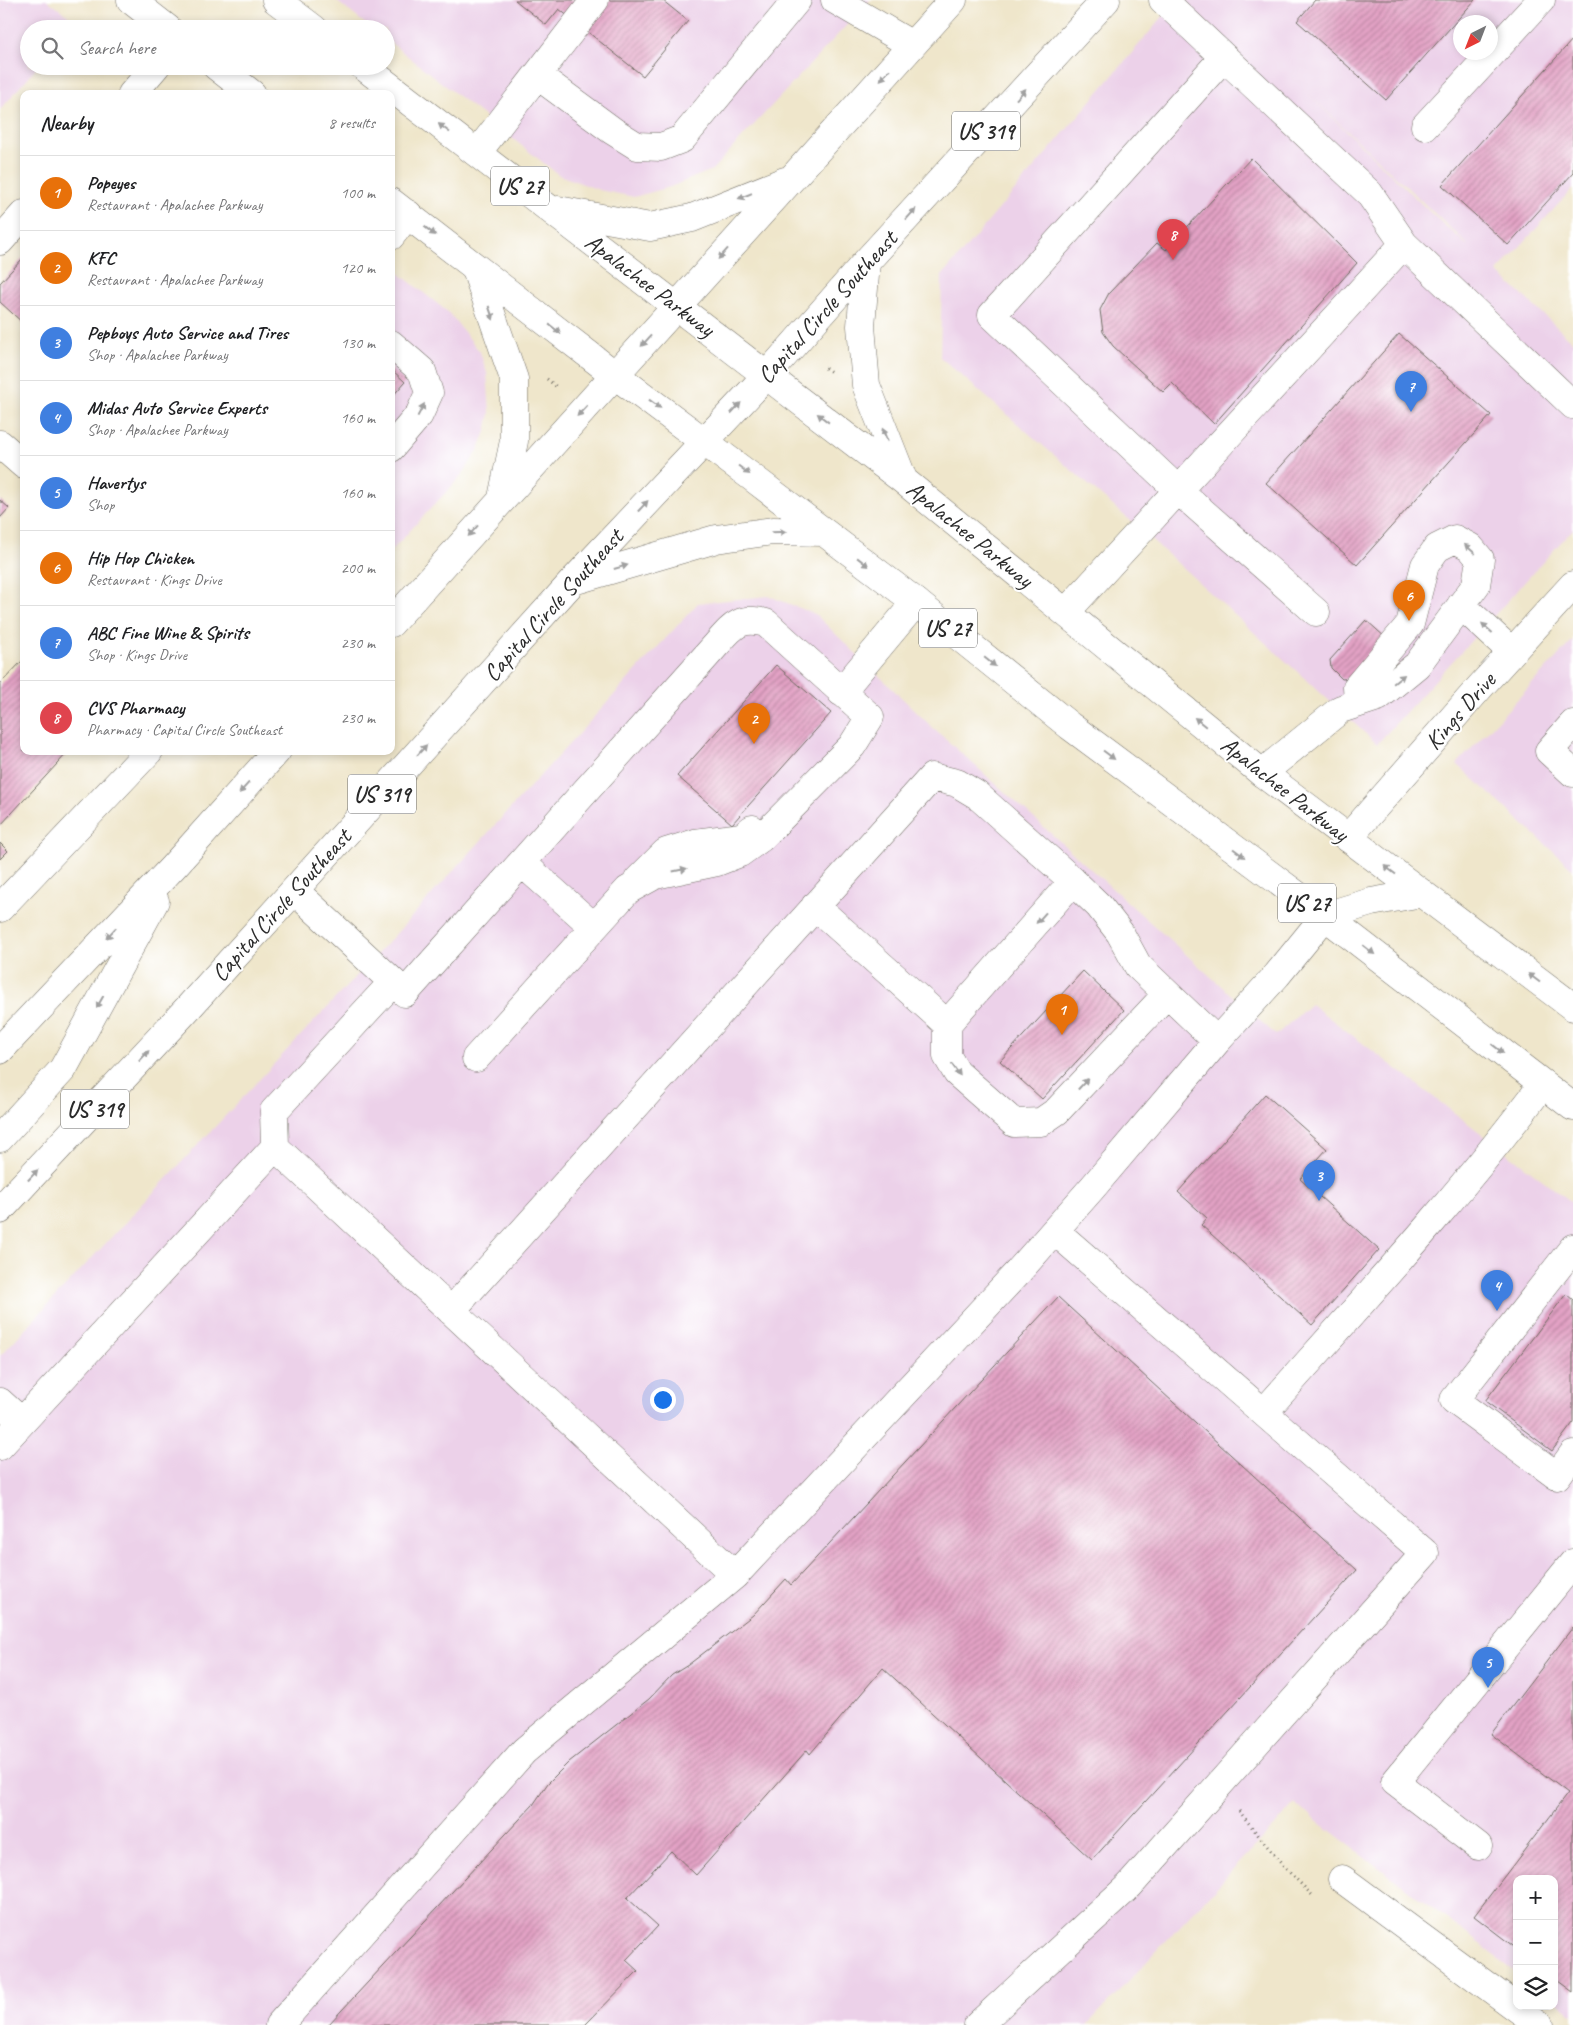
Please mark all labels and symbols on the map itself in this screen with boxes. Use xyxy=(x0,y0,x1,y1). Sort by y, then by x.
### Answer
north arrow xyxy=(1453,15,1498,60)
one-way arrow xyxy=(879,68,891,80)
one-way arrow xyxy=(1015,88,1027,100)
road number: US 319 xyxy=(952,111,1020,150)
one-way arrow xyxy=(438,122,451,133)
road number: US 27 xyxy=(491,167,549,206)
one-way arrow xyxy=(738,193,753,201)
one-way arrow xyxy=(905,208,917,220)
pin: 8 xyxy=(1157,219,1189,260)
street label: Capital Circle Southeast xyxy=(751,223,905,390)
one-way arrow xyxy=(423,226,436,237)
street label: Apalachee Parkway xyxy=(579,227,722,344)
one-way arrow xyxy=(717,247,729,259)
one-way arrow xyxy=(488,306,495,321)
one-way arrow xyxy=(548,324,561,335)
one-way arrow xyxy=(640,334,652,346)
pin: 7 xyxy=(1395,371,1427,412)
one-way arrow xyxy=(648,399,661,409)
one-way arrow xyxy=(417,402,425,417)
one-way arrow xyxy=(730,402,742,414)
one-way arrow xyxy=(576,405,588,417)
one-way arrow xyxy=(816,413,830,423)
one-way arrow xyxy=(881,427,889,442)
one-way arrow xyxy=(737,465,750,476)
street label: Apalachee Parkway xyxy=(901,474,1041,595)
one-way arrow xyxy=(638,500,649,513)
street label: Capital Circle Southeast xyxy=(477,521,631,688)
one-way arrow xyxy=(467,525,479,537)
one-way arrow xyxy=(771,528,787,536)
one-way arrow xyxy=(1463,544,1476,555)
one-way arrow xyxy=(856,556,869,567)
one-way arrow xyxy=(614,562,629,570)
pin: 6 xyxy=(1393,580,1425,621)
road number: US 27 xyxy=(919,608,977,648)
one-way arrow xyxy=(1481,622,1493,634)
one-way arrow xyxy=(984,657,997,668)
street label: Kings Drive xyxy=(1418,664,1503,756)
one-way arrow xyxy=(1393,674,1406,685)
pin: 2 xyxy=(738,703,770,744)
one-way arrow xyxy=(1193,716,1206,727)
street label: Apalachee Parkway xyxy=(1215,730,1356,849)
one-way arrow xyxy=(416,744,427,757)
one-way arrow xyxy=(1102,750,1115,761)
road number: US 319 xyxy=(348,774,416,814)
one-way arrow xyxy=(238,781,250,793)
street label: Capital Circle Southeast xyxy=(205,821,359,988)
one-way arrow xyxy=(1232,847,1245,858)
one-way arrow xyxy=(1384,864,1397,875)
one-way arrow xyxy=(672,866,687,874)
road number: US 27 xyxy=(1278,884,1336,922)
one-way arrow xyxy=(1035,911,1047,923)
one-way arrow xyxy=(105,927,117,939)
one-way arrow xyxy=(1362,945,1376,955)
one-way arrow xyxy=(1528,972,1541,983)
one-way arrow xyxy=(96,994,104,1009)
pin: 1 xyxy=(1046,994,1078,1035)
one-way arrow xyxy=(1491,1044,1505,1054)
one-way arrow xyxy=(138,1050,150,1062)
one-way arrow xyxy=(951,1063,961,1077)
one-way arrow xyxy=(1077,1078,1089,1090)
road number: US 319 xyxy=(61,1090,129,1128)
pin: 3 xyxy=(1303,1160,1335,1201)
one-way arrow xyxy=(27,1169,39,1181)
pin: 4 xyxy=(1481,1270,1513,1311)
your location xyxy=(650,1387,676,1413)
pin: 5 xyxy=(1472,1647,1504,1688)

